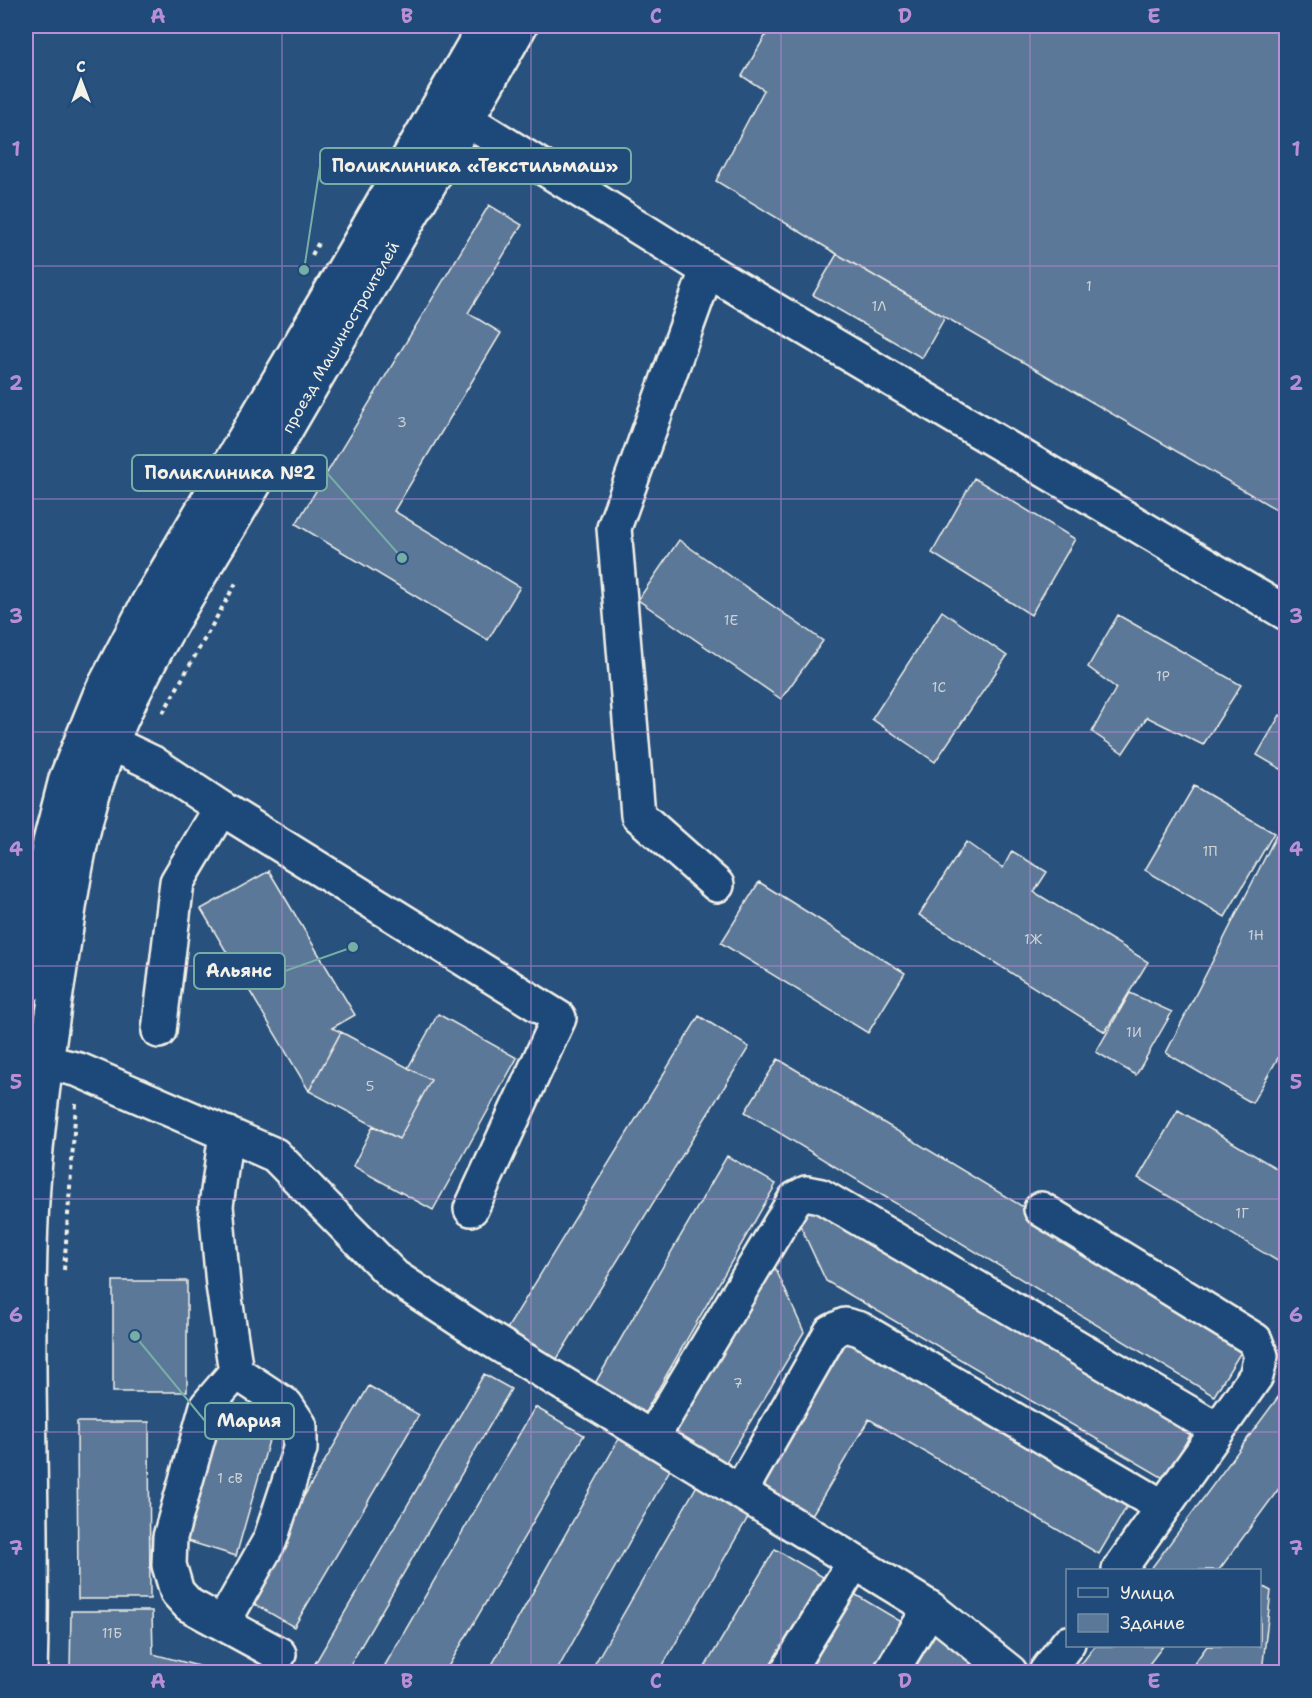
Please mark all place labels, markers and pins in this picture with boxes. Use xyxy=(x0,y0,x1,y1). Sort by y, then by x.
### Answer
callout: Поликлиника «Текстильмаш» xyxy=(320,148,631,184)
callout: Поликлиника №2 xyxy=(132,455,327,491)
callout: Альянс xyxy=(194,953,285,989)
callout: Мария xyxy=(205,1403,294,1439)

